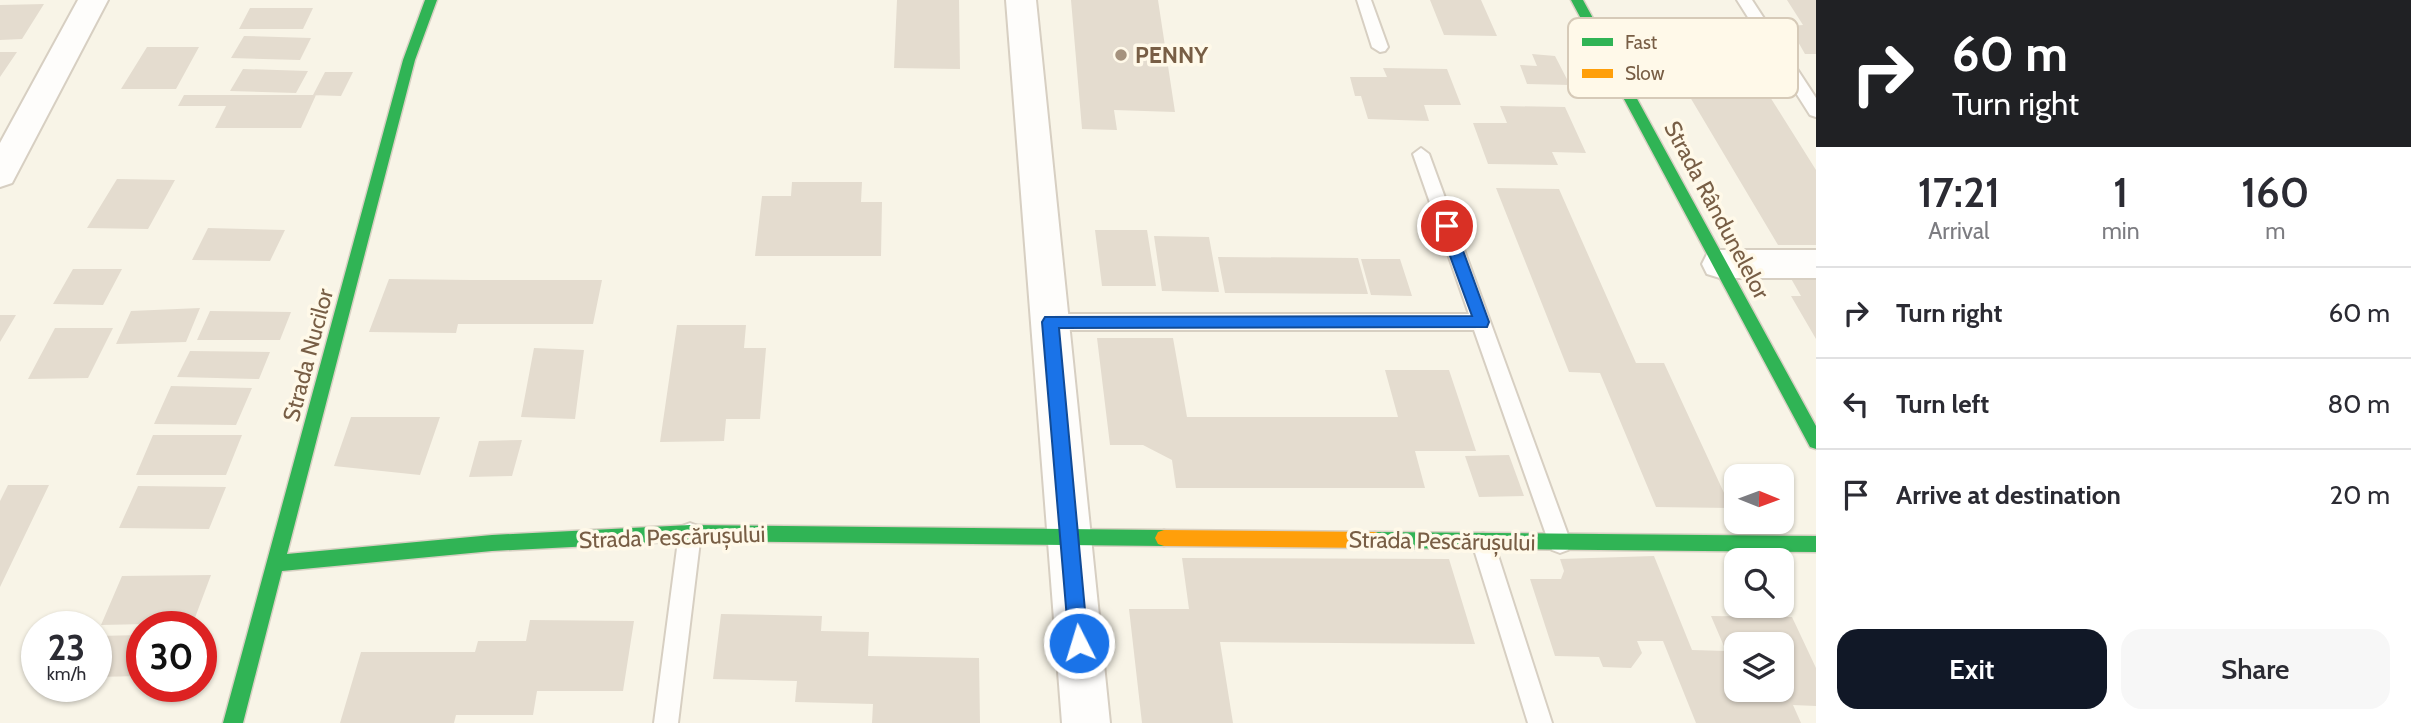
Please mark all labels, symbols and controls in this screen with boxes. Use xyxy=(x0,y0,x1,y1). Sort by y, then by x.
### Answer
legend xyxy=(1568,18,1798,98)
text: 60 m xyxy=(1952,24,2068,83)
icon: right xyxy=(1837,28,1928,119)
text: Fast xyxy=(1625,31,1658,54)
place label: PENNY xyxy=(1135,41,1209,69)
marker: PENNY xyxy=(1113,47,1129,63)
text: Slow xyxy=(1625,62,1665,85)
text: Turn right xyxy=(1952,84,2079,123)
street label: Strada Rândunelelor xyxy=(1658,116,1776,304)
text: 17:21 xyxy=(1918,166,2000,218)
text: 1 xyxy=(2113,166,2128,218)
text: 160 xyxy=(2241,166,2309,218)
pin xyxy=(1417,196,1477,256)
icon: arrive xyxy=(1428,207,1466,245)
text: Arrival xyxy=(1928,217,1989,245)
text: min xyxy=(2102,217,2140,245)
text: m xyxy=(2265,217,2285,245)
street label: Strada Nucilor xyxy=(277,285,339,425)
icon: right xyxy=(1837,294,1875,332)
text: Turn right xyxy=(1896,297,2002,329)
text: 60 m xyxy=(2328,297,2390,329)
icon: left xyxy=(1837,385,1875,423)
text: Turn left xyxy=(1896,388,1989,420)
text: 80 m xyxy=(2327,388,2390,420)
north arrow xyxy=(1724,464,1794,534)
map controls xyxy=(1724,464,1794,702)
icon: arrive xyxy=(1837,476,1875,514)
text: Arrive at destination xyxy=(1896,479,2121,511)
text: 20 m xyxy=(2330,479,2390,511)
street label: Strada Pescărușului xyxy=(578,520,766,555)
street label: Strada Pescărușului xyxy=(1348,525,1536,558)
button: search xyxy=(1724,548,1794,618)
position arrow xyxy=(1042,606,1116,680)
speed limit sign: 30 xyxy=(126,611,217,702)
text: 23 xyxy=(48,626,85,669)
button: Exit xyxy=(1837,629,2107,709)
button: Share xyxy=(2121,629,2390,709)
button: layers xyxy=(1724,632,1794,702)
text: km/h xyxy=(47,663,86,685)

